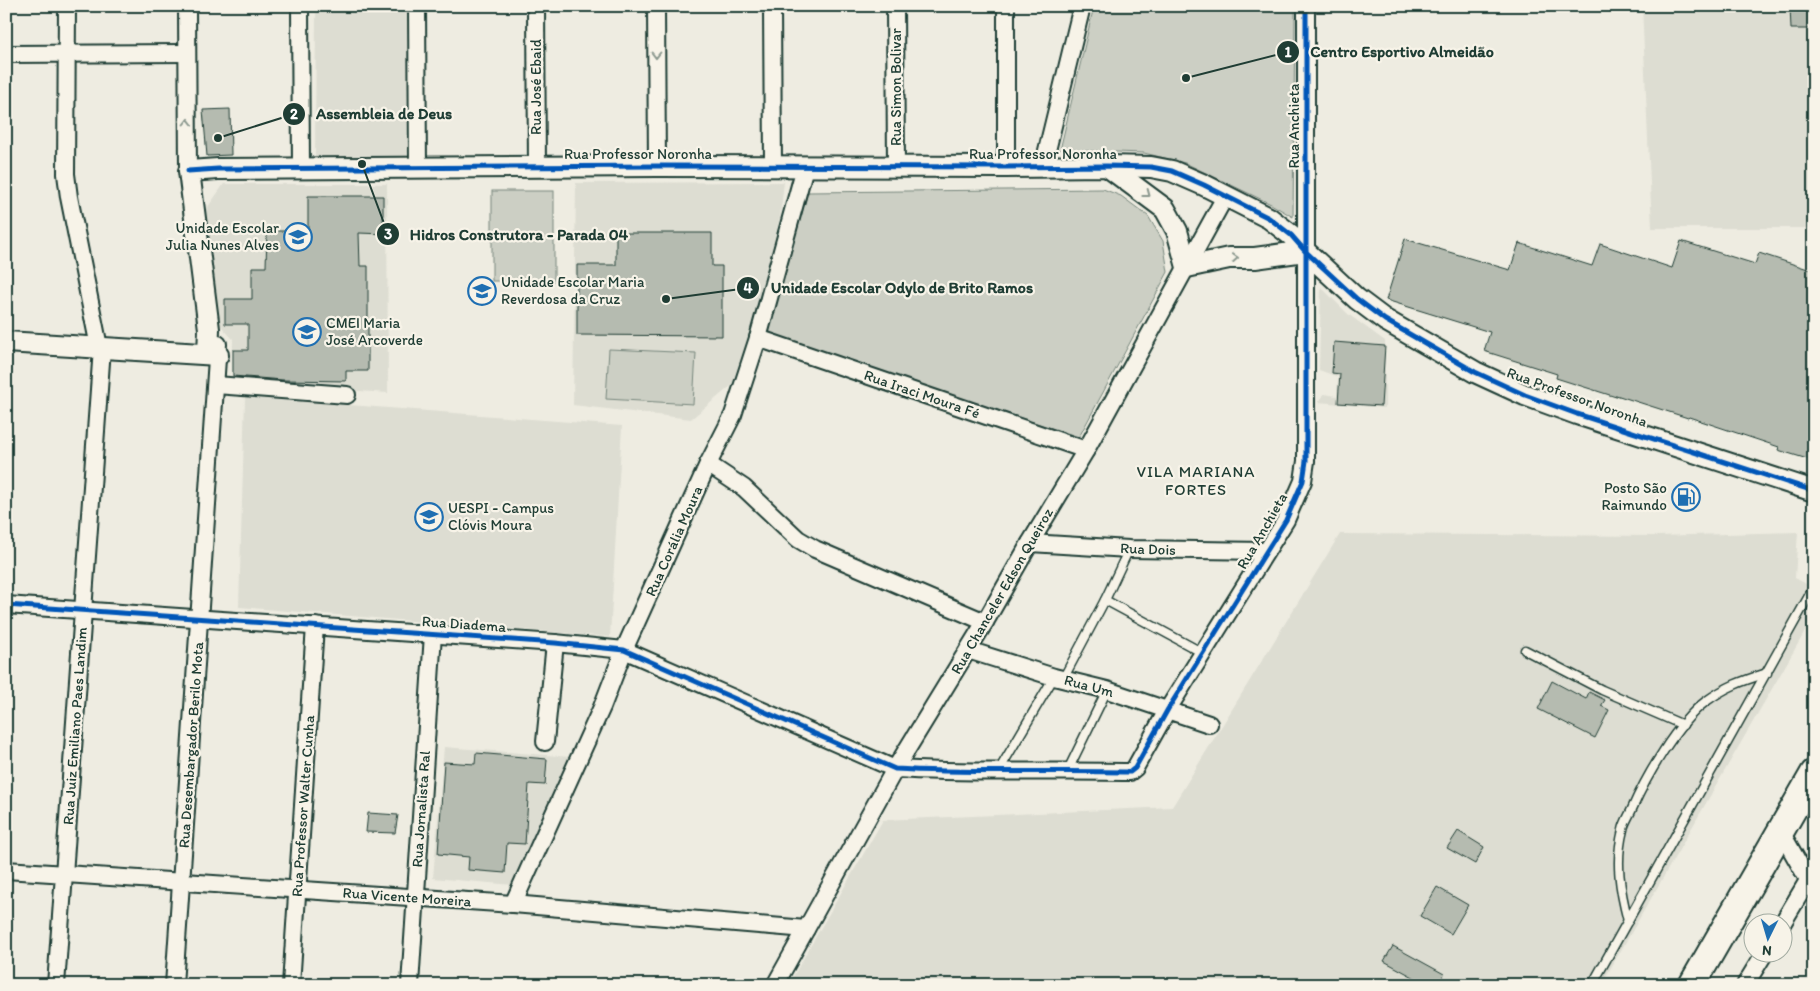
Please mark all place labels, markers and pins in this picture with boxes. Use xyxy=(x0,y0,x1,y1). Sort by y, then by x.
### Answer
callout: Centro Esportivo Almeidão xyxy=(1275,36,1504,67)
callout: Assembleia de Deus xyxy=(281,98,462,129)
place label: Unidade Escolar Julia Nunes Alves xyxy=(166,219,279,254)
callout: Hidros Construtora - Parada 04 xyxy=(375,219,638,250)
school or university icon: Unidade Escolar Julia Nunes Alves xyxy=(283,222,313,252)
callout: Unidade Escolar Odylo de Brito Ramos xyxy=(735,272,1044,303)
place label: Unidade Escolar Maria Reverdosa da Cruz xyxy=(501,273,645,308)
school or university icon: Unidade Escolar Maria Reverdosa da Cruz xyxy=(467,276,497,306)
place label: CMEI Maria José Arcoverde xyxy=(326,314,423,349)
school or university icon: CMEI Maria José Arcoverde xyxy=(292,317,322,347)
place label: Posto São Raimundo xyxy=(1601,479,1667,514)
fuel station icon: Posto São Raimundo xyxy=(1671,482,1701,512)
place label: UESPI - Campus Clóvis Moura xyxy=(448,499,554,534)
school or university icon: UESPI - Campus Clóvis Moura xyxy=(414,502,444,532)

